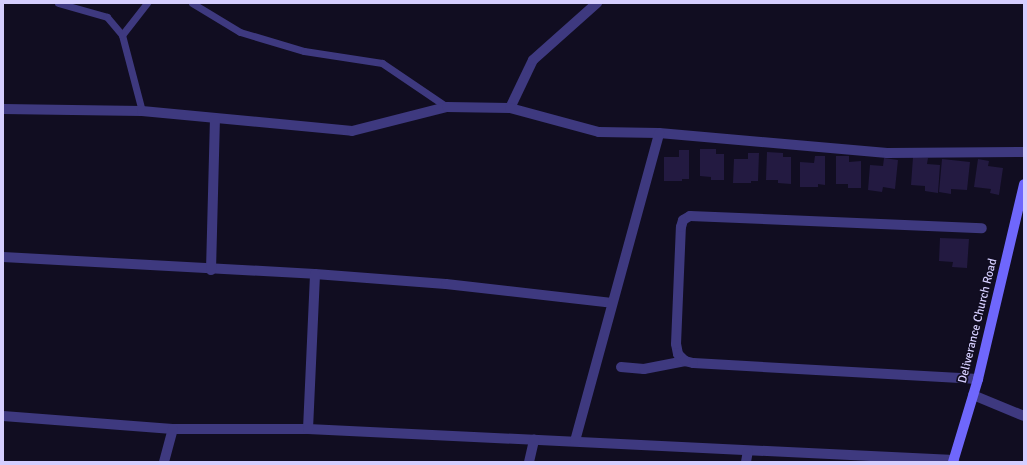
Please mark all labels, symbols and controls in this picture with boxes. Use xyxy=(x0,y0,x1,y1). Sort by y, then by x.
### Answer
street label: Deliverance Church Road xyxy=(956,257,1000,385)

